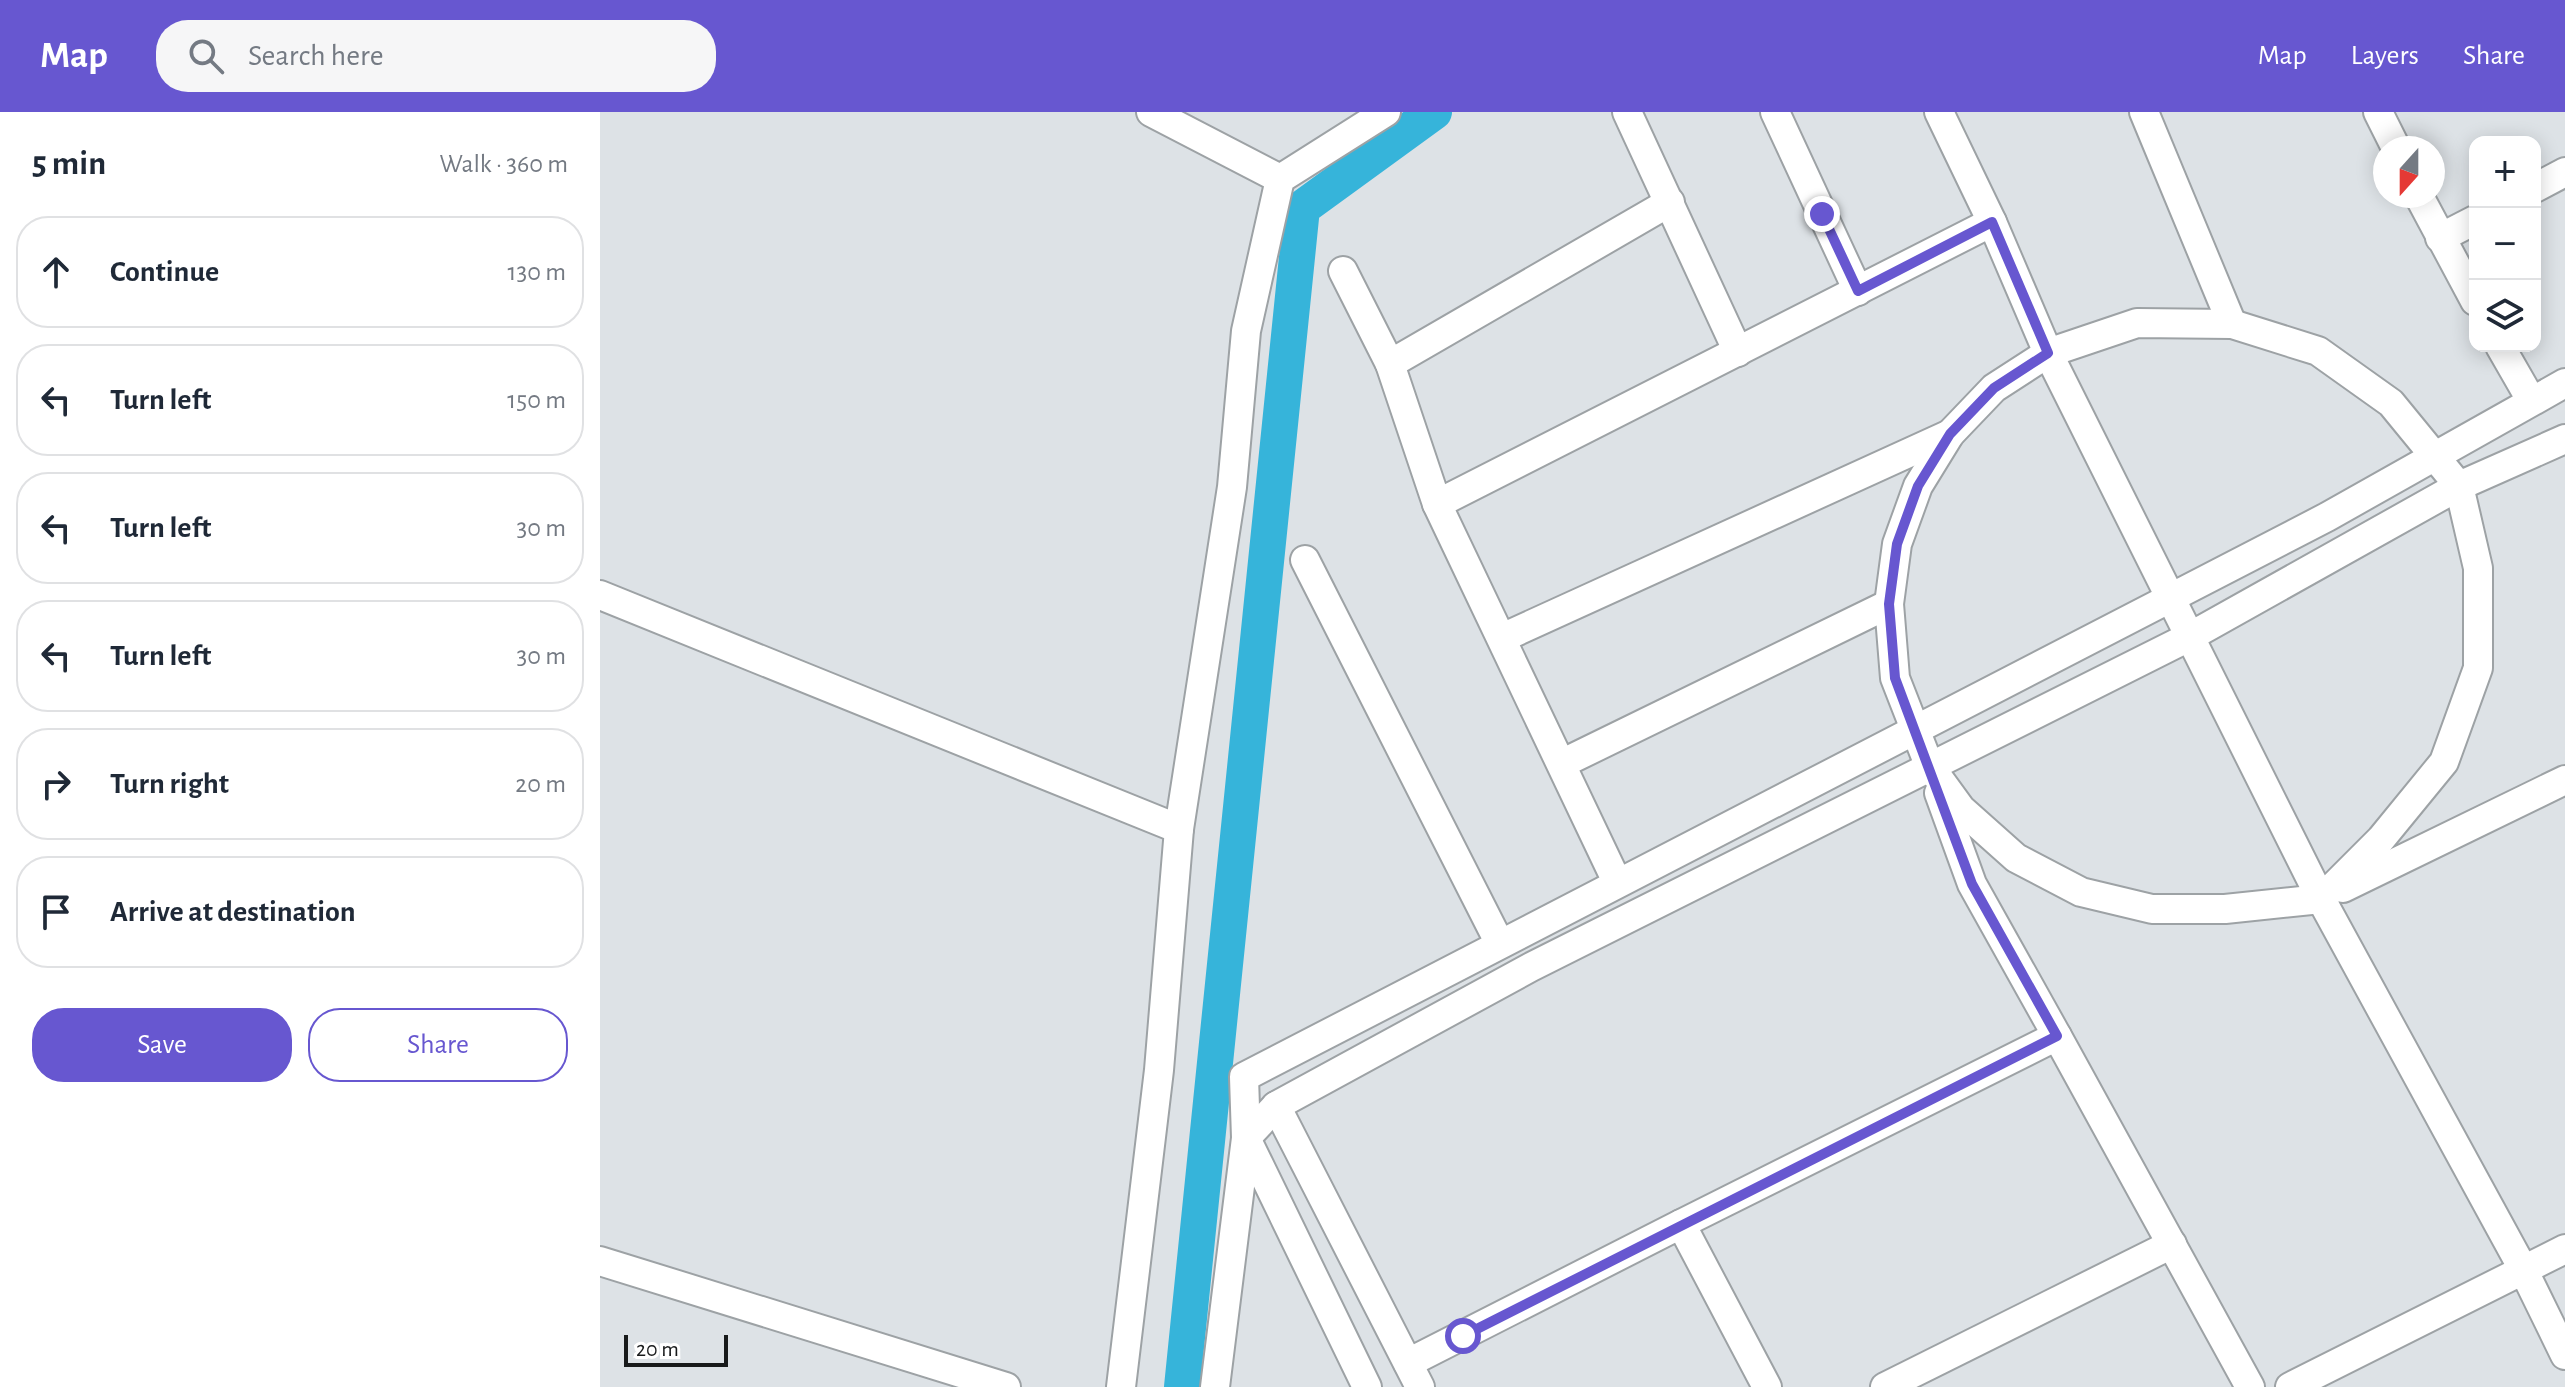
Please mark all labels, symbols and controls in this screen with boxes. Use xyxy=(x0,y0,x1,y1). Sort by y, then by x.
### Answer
search box xyxy=(156,20,716,92)
icon: search xyxy=(184,34,228,78)
text: Map xyxy=(40,37,108,75)
text: Search here xyxy=(248,41,384,71)
text: Map xyxy=(2258,42,2307,70)
text: Layers xyxy=(2351,42,2419,70)
text: Share xyxy=(2463,42,2525,70)
north arrow xyxy=(2373,136,2445,208)
map controls xyxy=(2469,136,2541,352)
button: + xyxy=(2469,136,2541,208)
text: 5 min xyxy=(32,147,106,181)
text: Walk · 360 m xyxy=(440,151,568,177)
route end xyxy=(1804,196,1840,232)
button: − xyxy=(2469,208,2541,280)
icon: ahead xyxy=(34,250,78,294)
text: Continue xyxy=(110,257,219,287)
text: 130 m xyxy=(508,259,566,285)
button: layers xyxy=(2469,280,2541,352)
icon: left xyxy=(34,378,78,422)
text: Turn left xyxy=(110,385,211,415)
text: 150 m xyxy=(507,387,566,413)
icon: left xyxy=(34,506,78,550)
text: Turn left xyxy=(110,513,211,543)
text: 30 m xyxy=(516,515,566,541)
icon: left xyxy=(34,634,78,678)
text: Turn left xyxy=(110,641,211,671)
text: 30 m xyxy=(516,643,566,669)
icon: right xyxy=(34,762,78,806)
text: Turn right xyxy=(110,769,229,799)
text: 20 m xyxy=(515,771,566,797)
icon: arrive xyxy=(34,890,78,934)
text: Arrive at destination xyxy=(110,897,356,927)
button: Save xyxy=(32,1008,292,1082)
button: Share xyxy=(308,1008,568,1082)
route start xyxy=(1445,1318,1481,1354)
scale bar xyxy=(624,1331,728,1367)
text: 20 m xyxy=(636,1338,679,1360)

